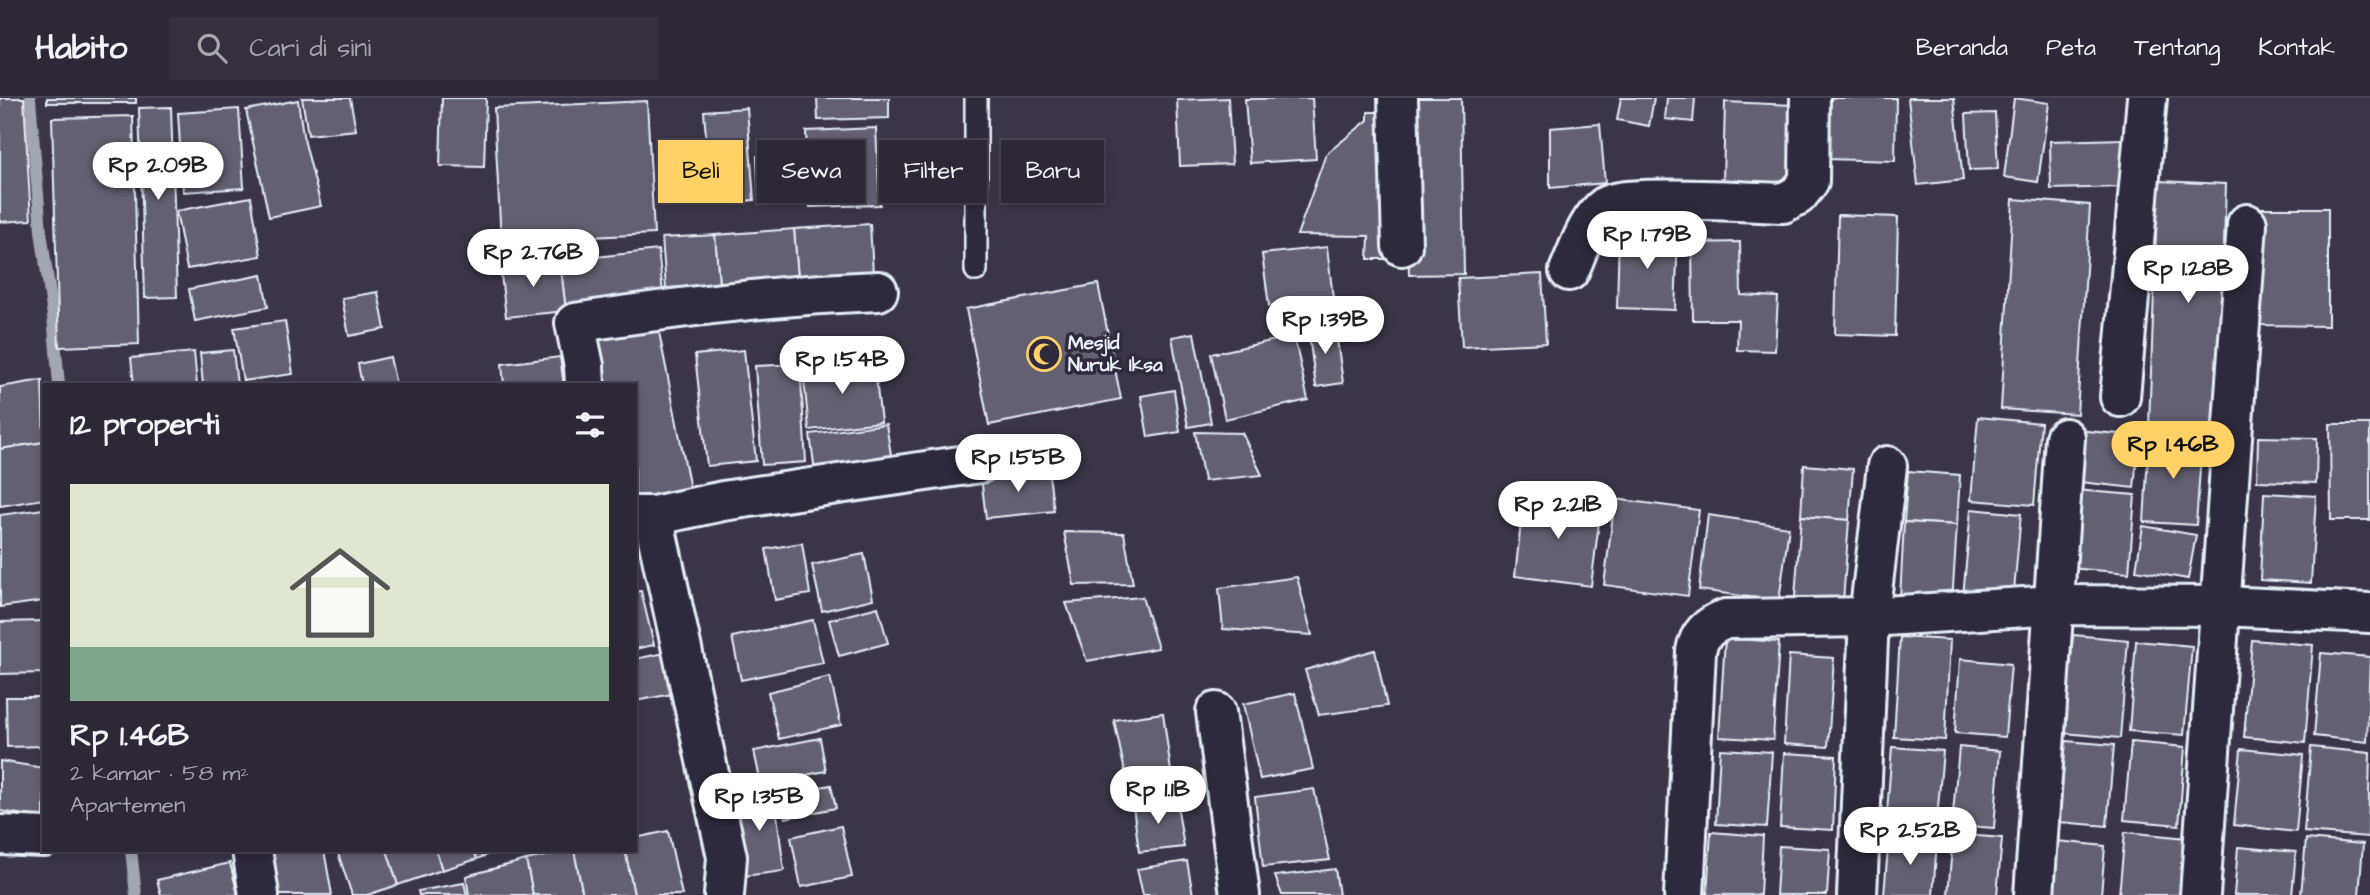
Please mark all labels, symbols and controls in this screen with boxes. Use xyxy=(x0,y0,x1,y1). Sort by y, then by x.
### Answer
search box xyxy=(169,17,659,80)
text: Habito xyxy=(35,25,127,71)
icon: search xyxy=(193,29,231,67)
text: Cari di sini xyxy=(249,30,371,66)
text: Beranda xyxy=(1916,31,2008,65)
text: Peta xyxy=(2046,31,2096,65)
text: Tentang xyxy=(2134,31,2220,65)
text: Kontak xyxy=(2258,31,2335,65)
chip: Beli xyxy=(658,140,743,203)
chip: Sewa xyxy=(757,140,865,203)
chip: Filter xyxy=(879,140,987,203)
chip: Baru xyxy=(1001,140,1104,203)
pin: Rp 2.09B xyxy=(86,142,230,202)
text: Rp 2.09B xyxy=(109,149,207,181)
pin: Rp 1.79B xyxy=(1575,212,1719,271)
text: Rp 1.79B xyxy=(1603,218,1691,250)
pin: Rp 2.76B xyxy=(461,230,605,289)
text: Rp 2.76B xyxy=(483,236,583,268)
pin: Rp 1.28B xyxy=(2116,246,2260,305)
text: Rp 1.28B xyxy=(2143,252,2233,284)
pin: Rp 1.39B xyxy=(1253,296,1397,356)
text: Rp 1.39B xyxy=(1282,303,1368,335)
place label: Mesjid Nuruk Iksa xyxy=(1068,330,1163,379)
mosque icon: Mesjid Nuruk Iksa xyxy=(1025,335,1063,373)
pin: Rp 1.54B xyxy=(770,336,914,396)
text: Rp 1.54B xyxy=(796,343,888,375)
text: 12 properti xyxy=(70,404,219,446)
icon: filters xyxy=(571,406,609,444)
pin: Rp 1.46B xyxy=(2101,422,2245,481)
text: Rp 1.46B xyxy=(2127,428,2219,460)
pin: Rp 1.55B xyxy=(946,434,1090,494)
text: Rp 1.55B xyxy=(971,441,1065,473)
pin: Rp 2.21B xyxy=(1486,482,1630,541)
text: Rp 2.21B xyxy=(1514,488,1602,520)
icon: home xyxy=(277,530,403,656)
text: Rp 1.46B xyxy=(70,715,189,757)
text: 2 kamar · 58 m² xyxy=(70,757,249,789)
pin: Rp 1.1B xyxy=(1093,766,1223,826)
text: Rp 1.1B xyxy=(1126,773,1190,805)
pin: Rp 1.35B xyxy=(687,774,831,833)
text: Rp 1.35B xyxy=(715,780,803,812)
text: Apartemen xyxy=(70,789,186,821)
pin: Rp 2.52B xyxy=(1838,808,1982,867)
text: Rp 2.52B xyxy=(1860,814,1960,846)

